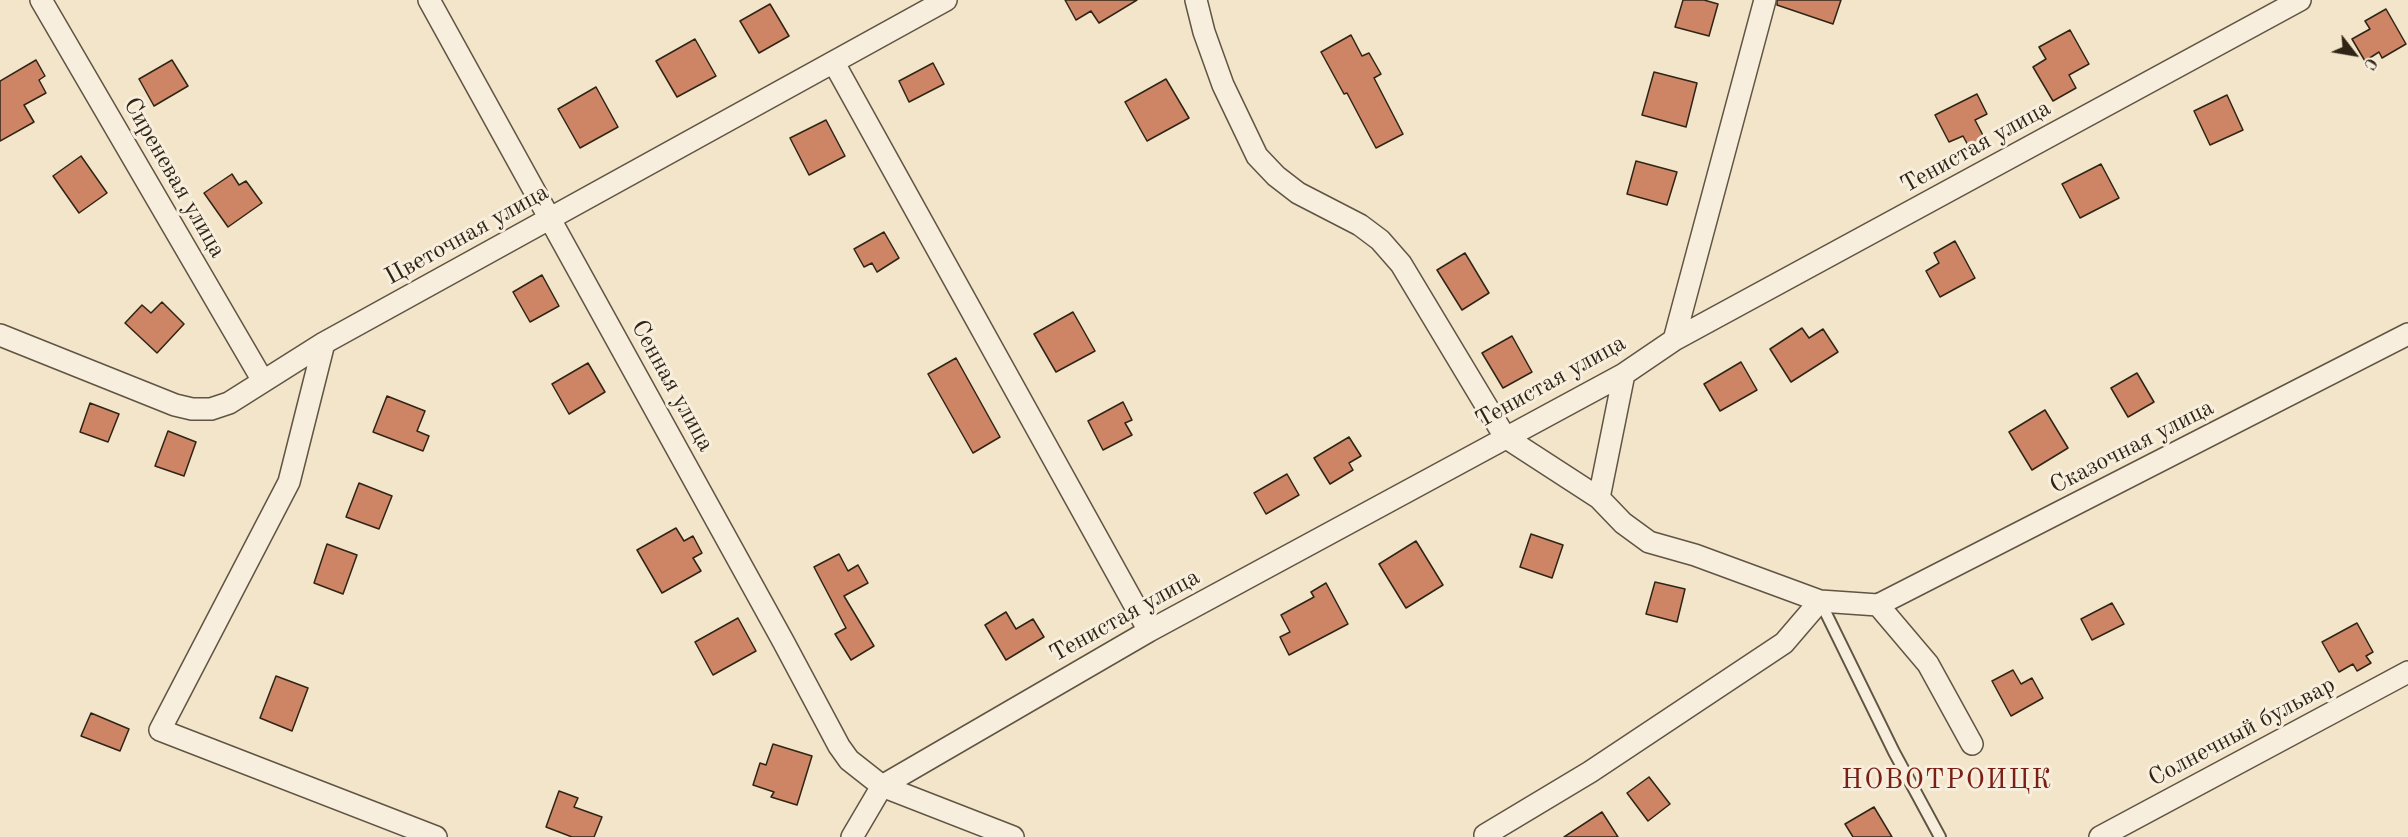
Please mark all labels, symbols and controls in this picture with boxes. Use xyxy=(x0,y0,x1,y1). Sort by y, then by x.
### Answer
north arrow xyxy=(2324,24,2384,84)
text: С xyxy=(2360,55,2379,72)
street label: Сиреневая улица xyxy=(116,93,232,263)
street label: Тенистая улица xyxy=(1896,94,2056,200)
street label: Цветочная улица xyxy=(380,178,554,292)
street label: Сенная улица xyxy=(624,315,720,457)
street label: Тенистая улица xyxy=(1471,329,1631,435)
street label: Сказочная улица xyxy=(2045,393,2219,501)
street label: Тенистая улица xyxy=(1045,563,1205,669)
street label: Солнечный бульвар xyxy=(2144,671,2340,793)
district label: НОВОТРОИЦК xyxy=(1841,765,2053,797)

